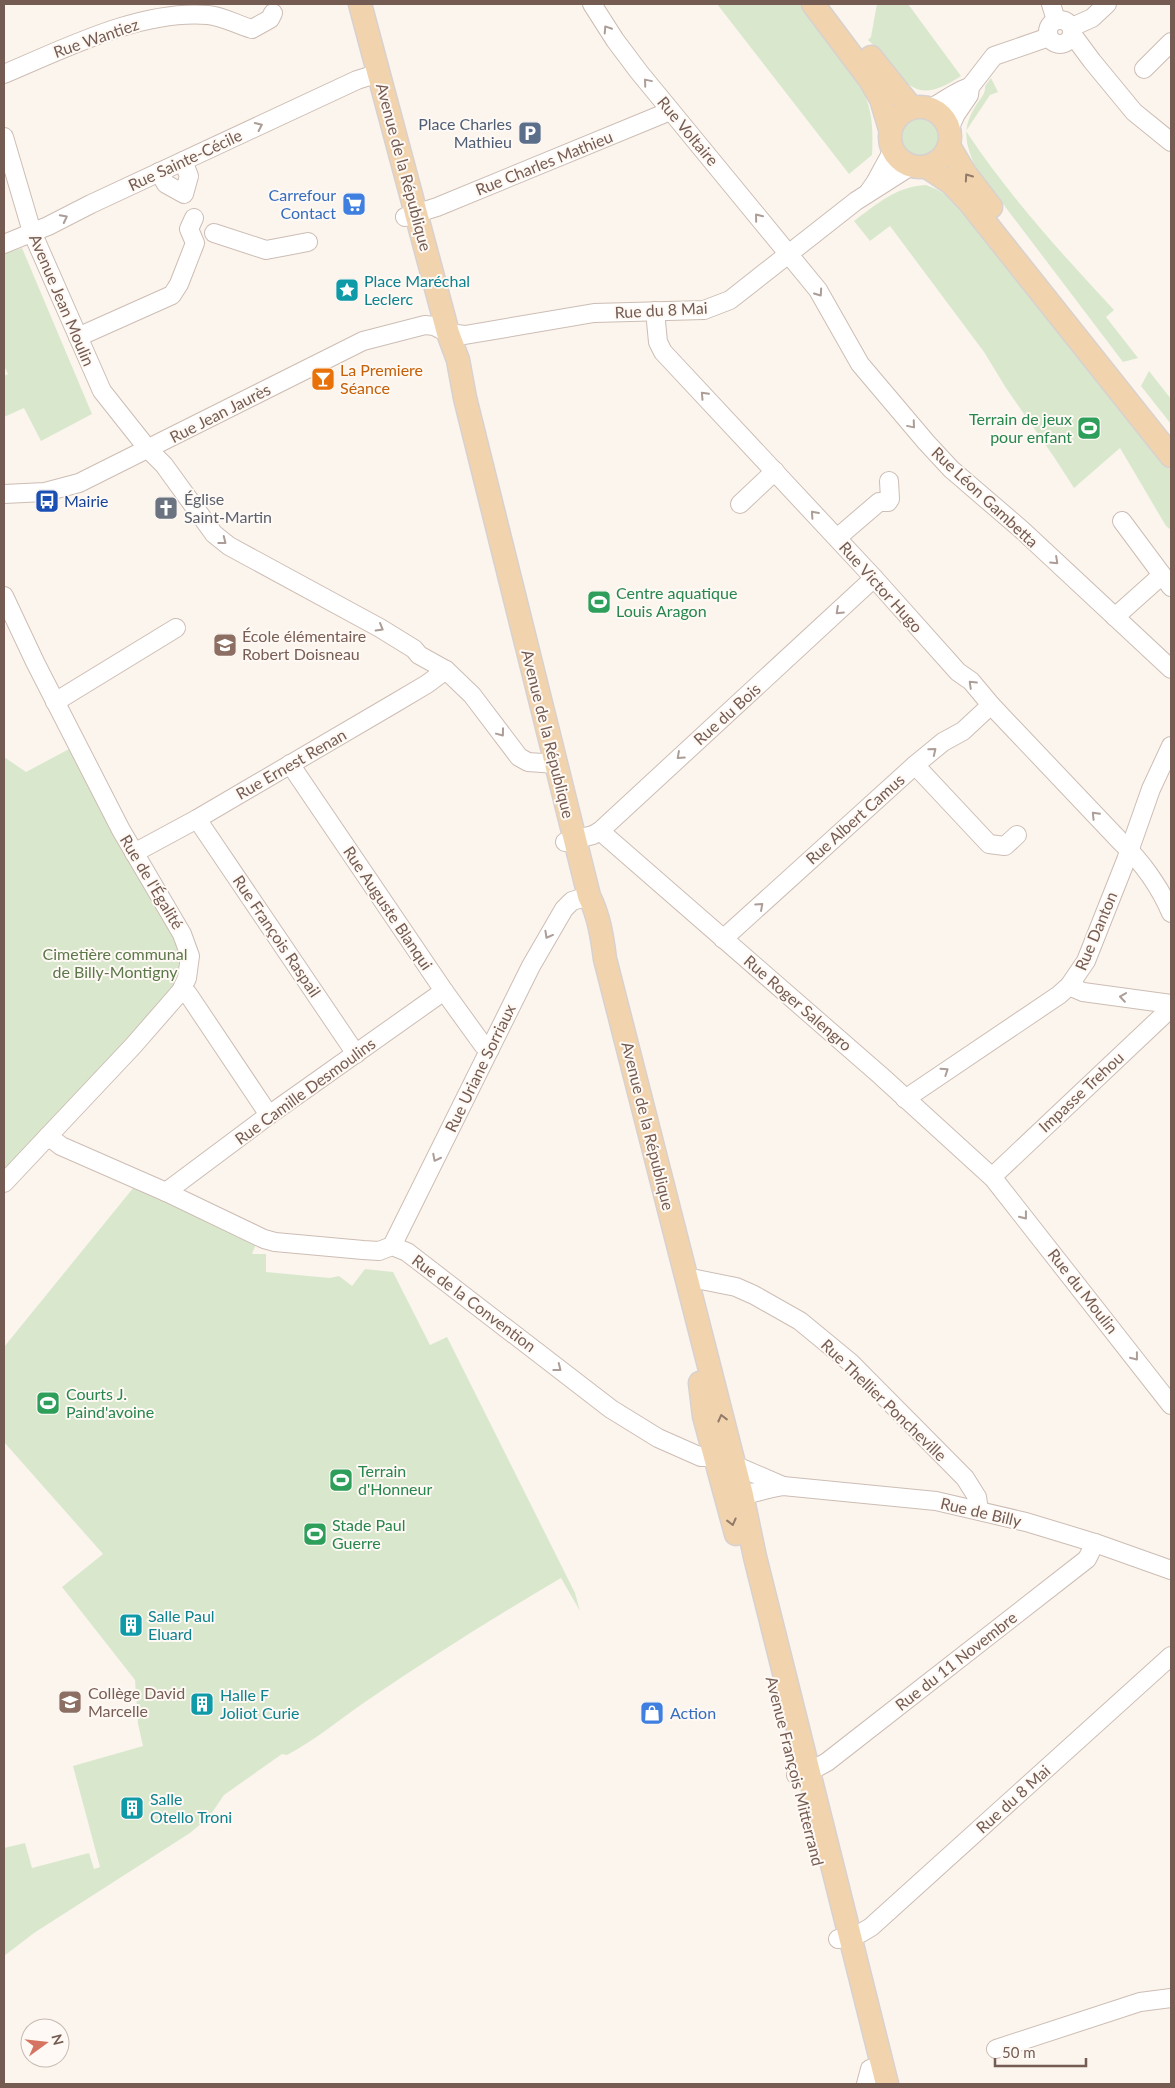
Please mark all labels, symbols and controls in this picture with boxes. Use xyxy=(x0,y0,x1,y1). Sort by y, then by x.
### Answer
street label: Rue Wantiez xyxy=(51,14,141,61)
one-way arrow xyxy=(604,25,614,34)
one-way arrow xyxy=(643,78,652,87)
street label: Avenue de la République xyxy=(373,81,436,253)
street label: Rue Voltaire xyxy=(654,92,723,169)
place label: Place Charles Mathieu xyxy=(418,114,512,151)
parking icon: Place Charles Mathieu xyxy=(517,120,543,146)
one-way arrow xyxy=(254,122,263,132)
street label: Rue Sainte-Cécile xyxy=(125,125,245,194)
street label: Rue Charles Mathieu xyxy=(473,126,615,199)
one-way arrow xyxy=(965,173,974,183)
place label: Carrefour Contact xyxy=(269,185,336,222)
supermarket icon: Carrefour Contact xyxy=(341,191,367,217)
one-way arrow xyxy=(59,214,68,224)
one-way arrow xyxy=(755,214,763,223)
street label: Avenue Jean Moulin xyxy=(26,231,99,369)
place label: Place Maréchal Leclerc xyxy=(364,271,470,308)
place icon: Place Maréchal Leclerc xyxy=(334,277,360,303)
one-way arrow xyxy=(813,287,822,297)
street label: Rue du 8 Mai xyxy=(614,298,708,321)
place label: La Premiere Séance xyxy=(340,360,423,397)
bar icon: La Premiere Séance xyxy=(310,366,336,392)
street label: Rue Jean Jaurès xyxy=(166,379,273,446)
one-way arrow xyxy=(701,392,710,401)
place label: Terrain de jeux pour enfant xyxy=(969,409,1072,446)
sports icon: Terrain de jeux pour enfant xyxy=(1076,415,1102,441)
one-way arrow xyxy=(906,419,915,428)
street label: Rue Léon Gambetta xyxy=(928,443,1042,551)
bus stop icon: Mairie xyxy=(34,488,60,514)
place label: Église Saint-Martin xyxy=(184,489,272,526)
place label: Mairie xyxy=(64,491,109,510)
church icon: Église Saint-Martin xyxy=(153,495,179,521)
one-way arrow xyxy=(811,510,820,519)
one-way arrow xyxy=(217,535,226,544)
street label: Rue Victor Hugo xyxy=(836,537,927,636)
one-way arrow xyxy=(1049,555,1058,564)
place label: Centre aquatique Louis Aragon xyxy=(616,583,737,620)
sports icon: Centre aquatique Louis Aragon xyxy=(586,589,612,615)
one-way arrow xyxy=(835,605,844,614)
one-way arrow xyxy=(374,622,383,632)
place label: École élémentaire Robert Doisneau xyxy=(242,626,366,663)
school or university icon: École élémentaire Robert Doisneau xyxy=(212,632,238,658)
street label: Avenue de la République xyxy=(518,648,579,820)
street label: Rue du Bois xyxy=(689,679,764,749)
one-way arrow xyxy=(969,681,978,690)
street label: Rue Ernest Renan xyxy=(232,724,349,803)
one-way arrow xyxy=(495,727,504,737)
one-way arrow xyxy=(927,749,936,757)
one-way arrow xyxy=(677,750,686,759)
street label: Rue Albert Camus xyxy=(802,769,908,868)
one-way arrow xyxy=(1092,812,1101,821)
street label: Rue de l'Égalité xyxy=(117,831,188,932)
street label: Rue Auguste Blanqui xyxy=(340,842,437,973)
street label: Rue François Raspail xyxy=(230,871,325,1000)
street label: Rue Danton xyxy=(1070,889,1121,973)
one-way arrow xyxy=(754,903,763,912)
one-way arrow xyxy=(545,930,555,939)
park label: Cimetière communal de Billy-Montigny xyxy=(43,944,187,981)
street label: Rue Roger Salengro xyxy=(741,951,856,1055)
one-way arrow xyxy=(1119,992,1127,1003)
street label: Rue Uriane Sorriaux xyxy=(440,1001,519,1135)
street label: Rue Camille Desmoulins xyxy=(231,1033,379,1148)
street label: Avenue de la République xyxy=(618,1040,679,1212)
street label: Impasse Trehou xyxy=(1034,1048,1127,1136)
one-way arrow xyxy=(939,1068,948,1077)
one-way arrow xyxy=(431,1153,442,1162)
one-way arrow xyxy=(1018,1210,1026,1219)
street label: Rue du Moulin xyxy=(1044,1245,1122,1337)
street label: Rue de la Convention xyxy=(409,1250,540,1355)
street label: Rue Thellier Poncheville xyxy=(818,1335,951,1464)
one-way arrow xyxy=(1130,1352,1139,1361)
one-way arrow xyxy=(552,1362,562,1371)
place label: Courts J. Paind'avoine xyxy=(66,1384,154,1421)
sports icon: Courts J. Paind'avoine xyxy=(35,1390,61,1416)
one-way arrow xyxy=(717,1414,727,1422)
place label: Terrain d'Honneur xyxy=(358,1461,432,1498)
sports icon: Terrain d'Honneur xyxy=(328,1467,354,1493)
street label: Rue de Billy xyxy=(939,1493,1024,1530)
place label: Stade Paul Guerre xyxy=(332,1515,406,1552)
one-way arrow xyxy=(727,1517,737,1525)
sports icon: Stade Paul Guerre xyxy=(302,1521,328,1547)
place label: Salle Paul Eluard xyxy=(148,1606,215,1643)
street label: Rue du 11 Novembre xyxy=(891,1607,1020,1714)
building icon: Salle Paul Eluard xyxy=(118,1612,144,1638)
street label: Avenue François Mitterrand xyxy=(763,1674,828,1868)
place label: Collège David Marcelle xyxy=(88,1683,185,1720)
place label: Halle F Joliot Curie xyxy=(220,1685,300,1722)
school or university icon: Collège David Marcelle xyxy=(57,1689,83,1715)
building icon: Halle F Joliot Curie xyxy=(189,1691,215,1717)
shop icon: Action xyxy=(639,1700,665,1726)
place label: Action xyxy=(670,1703,716,1722)
street label: Rue du 8 Mai xyxy=(972,1760,1054,1837)
place label: Salle Otello Troni xyxy=(150,1789,232,1826)
building icon: Salle Otello Troni xyxy=(119,1795,145,1821)
north arrow xyxy=(20,2018,70,2068)
text: N xyxy=(48,2032,68,2047)
scale bar xyxy=(995,2036,1086,2068)
text: 50 m xyxy=(1002,2043,1036,2061)

